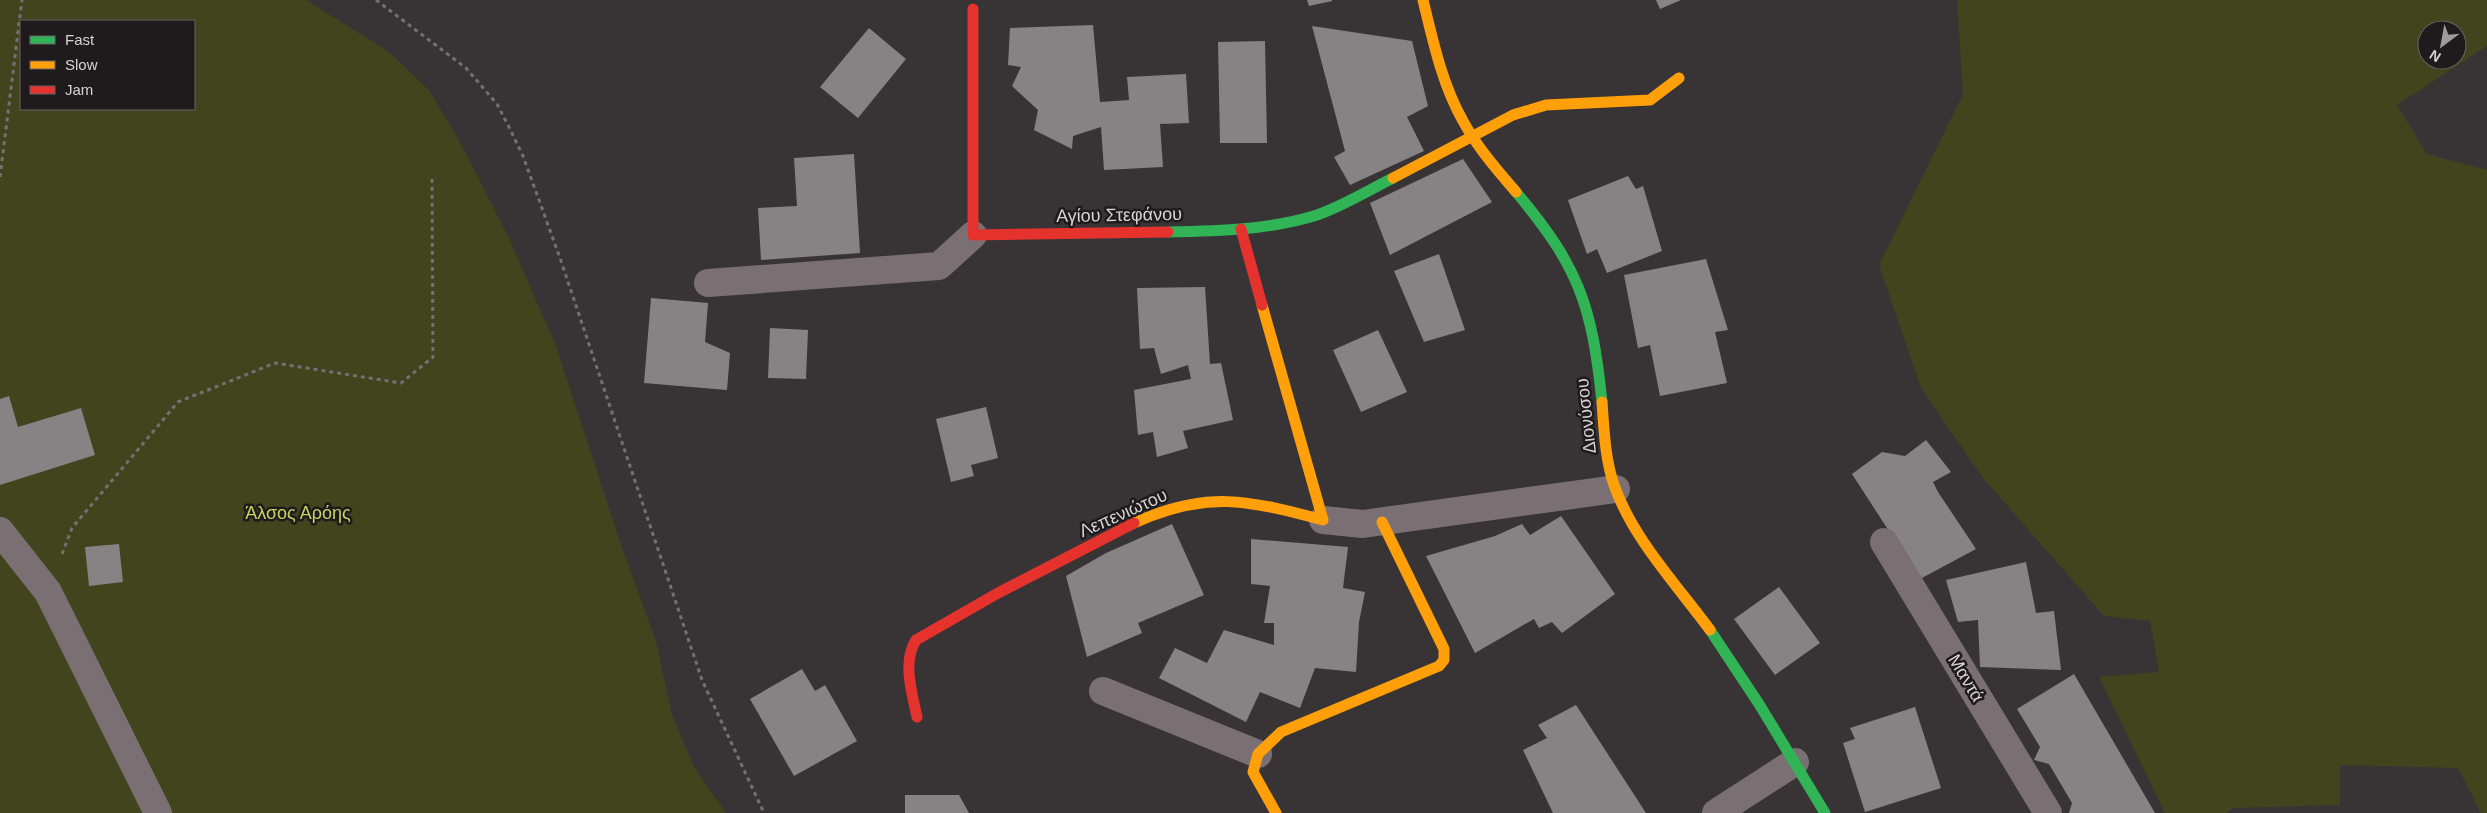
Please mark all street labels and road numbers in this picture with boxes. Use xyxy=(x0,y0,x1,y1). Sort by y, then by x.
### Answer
street label: Αγίου Στεφάνου xyxy=(1056,204,1182,226)
street label: Διονύσου xyxy=(1572,377,1600,455)
street label: Λεπενιώτου xyxy=(1076,485,1170,541)
street label: Μαντά xyxy=(1944,651,1988,705)

